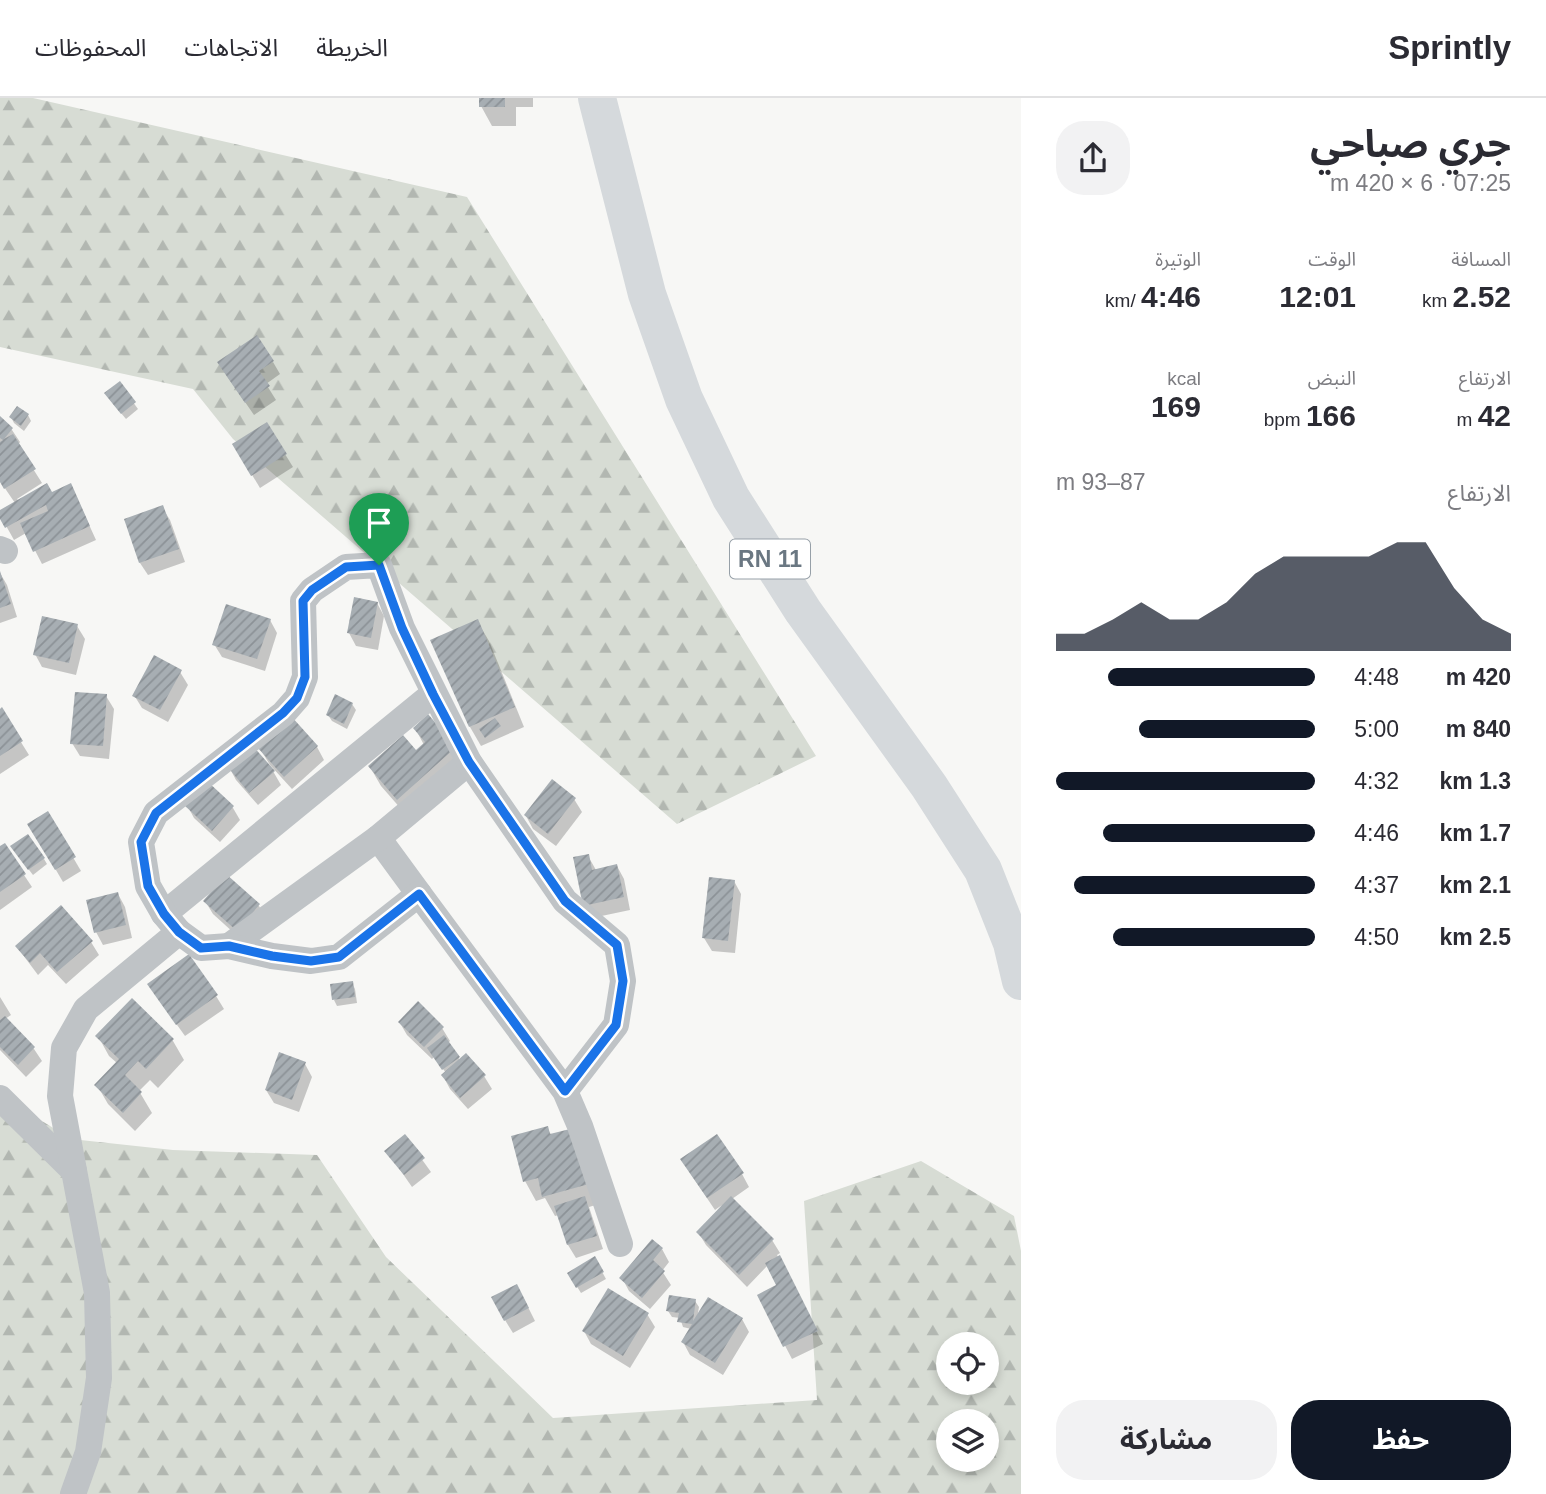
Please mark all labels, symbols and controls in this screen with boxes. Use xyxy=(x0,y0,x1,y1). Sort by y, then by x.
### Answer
text: Sprintly xyxy=(1388,29,1511,66)
text: المحفوظات xyxy=(35,34,146,61)
text: الاتجاهات xyxy=(184,34,278,61)
text: الخريطة xyxy=(316,34,388,61)
button: share xyxy=(1056,121,1130,195)
text: جري صباحي xyxy=(1310,123,1511,165)
text: 07:25 · 6 × 420 m xyxy=(1330,170,1511,196)
text: الوتيرة xyxy=(1155,249,1201,270)
text: الوقت xyxy=(1308,249,1356,270)
text: المسافة xyxy=(1451,249,1511,270)
text: 4:46 xyxy=(1141,280,1201,313)
text: 12:01 xyxy=(1279,280,1356,313)
text: 2.52 xyxy=(1453,280,1511,313)
text: /km xyxy=(1105,290,1141,311)
text: km xyxy=(1422,290,1453,311)
text: kcal xyxy=(1167,368,1201,389)
text: النبض xyxy=(1308,368,1356,389)
text: الارتفاع xyxy=(1459,368,1511,389)
text: 169 xyxy=(1151,390,1201,423)
text: 166 xyxy=(1306,399,1356,432)
text: 42 xyxy=(1478,399,1511,432)
text: bpm xyxy=(1264,409,1306,430)
text: m xyxy=(1457,409,1478,430)
text: 87–93 m xyxy=(1056,469,1146,495)
text: الارتفاع xyxy=(1448,480,1511,506)
pin xyxy=(349,493,409,565)
icon: arrive xyxy=(360,504,398,542)
road number: RN 11 xyxy=(730,540,810,579)
text: 4:48 xyxy=(1354,664,1399,690)
text: 420 m xyxy=(1446,664,1511,690)
text: 5:00 xyxy=(1354,716,1399,742)
text: 840 m xyxy=(1446,716,1511,742)
text: 4:32 xyxy=(1354,768,1399,794)
text: 1.3 km xyxy=(1439,768,1511,794)
text: 4:46 xyxy=(1354,820,1399,846)
text: 1.7 km xyxy=(1439,820,1511,846)
text: 4:37 xyxy=(1354,872,1399,898)
text: 2.1 km xyxy=(1439,872,1511,898)
text: 4:50 xyxy=(1354,924,1399,950)
text: 2.5 km xyxy=(1439,924,1511,950)
map controls xyxy=(936,1332,999,1472)
button: locate xyxy=(936,1332,999,1395)
button: مشاركة xyxy=(1056,1400,1277,1480)
button: حفظ xyxy=(1291,1400,1511,1480)
button: layers xyxy=(936,1409,999,1472)

